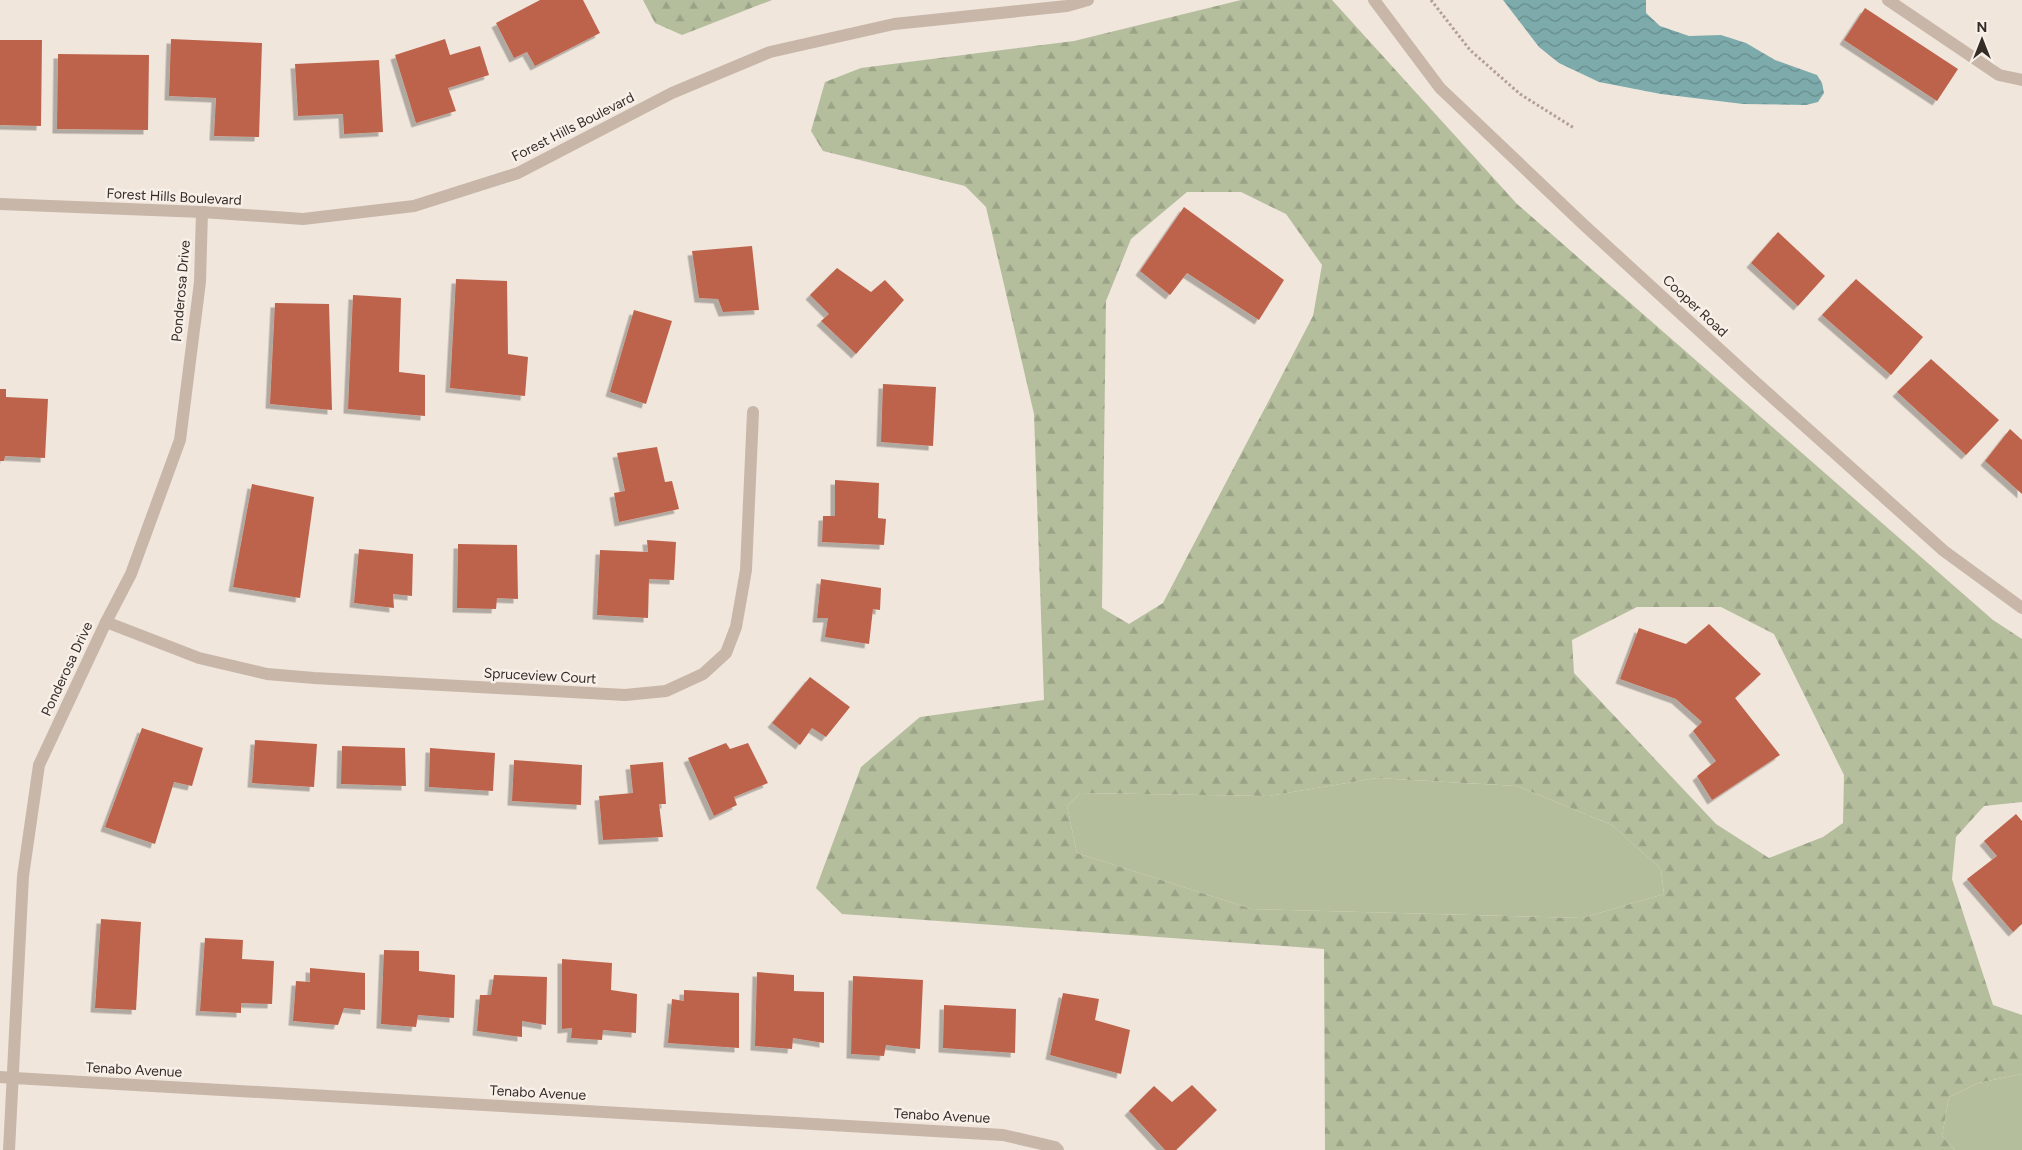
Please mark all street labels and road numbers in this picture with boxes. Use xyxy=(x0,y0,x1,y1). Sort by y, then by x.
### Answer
street label: Forest Hills Boulevard xyxy=(509,89,637,165)
street label: Forest Hills Boulevard xyxy=(106,185,242,209)
street label: Ponderosa Drive xyxy=(168,239,194,343)
street label: Cooper Road xyxy=(1659,272,1731,340)
street label: Ponderosa Drive xyxy=(38,619,96,719)
street label: Spruceview Court xyxy=(483,665,597,687)
street label: Tenabo Avenue xyxy=(85,1059,183,1081)
street label: Tenabo Avenue xyxy=(489,1082,587,1104)
street label: Tenabo Avenue xyxy=(893,1105,991,1127)

